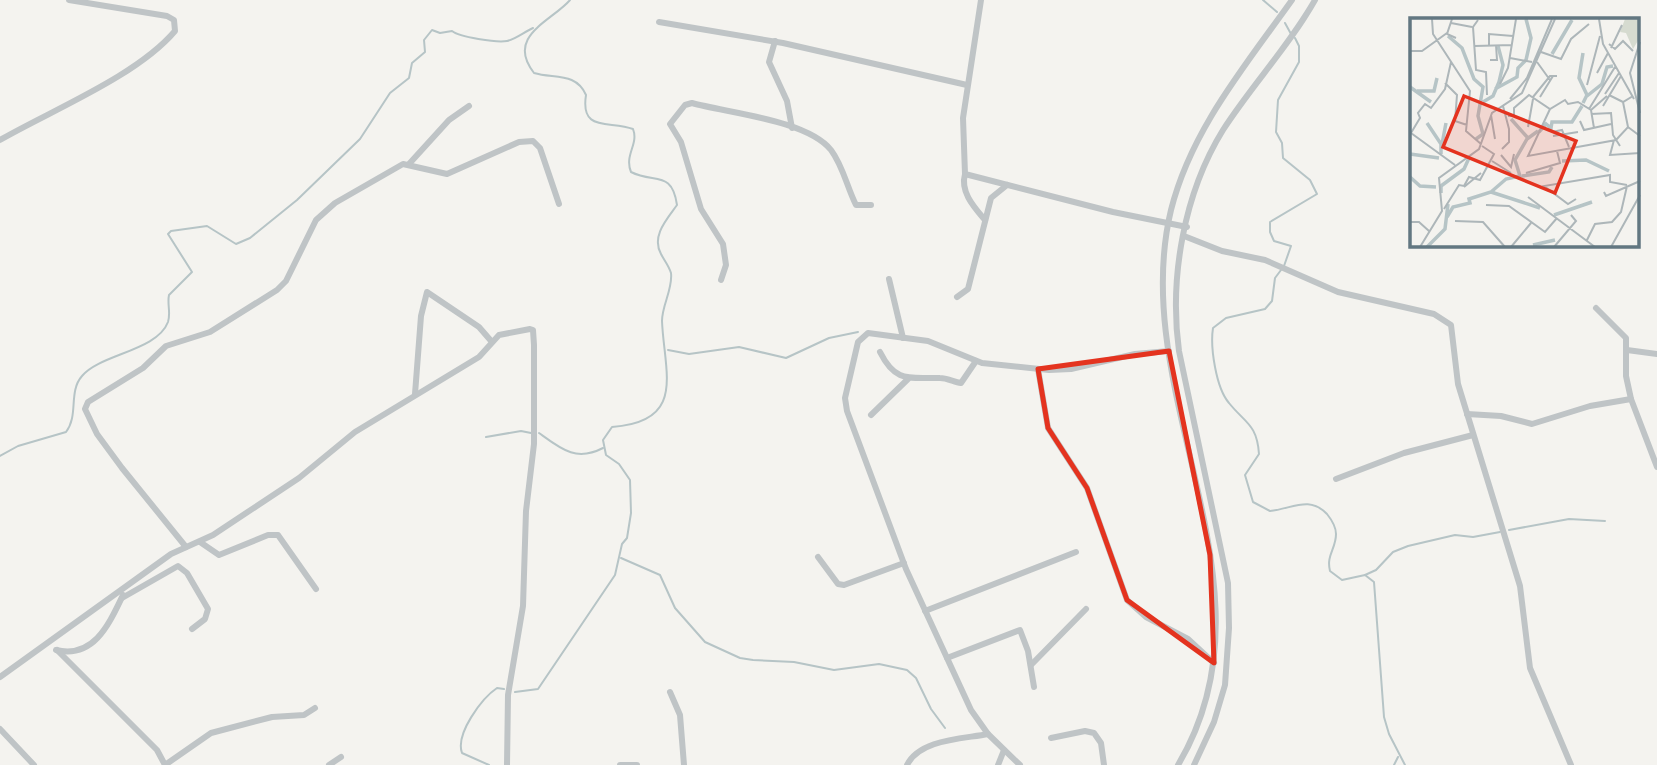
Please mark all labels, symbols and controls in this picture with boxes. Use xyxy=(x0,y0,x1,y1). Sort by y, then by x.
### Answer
inset map xyxy=(1410,18,1640,247)

